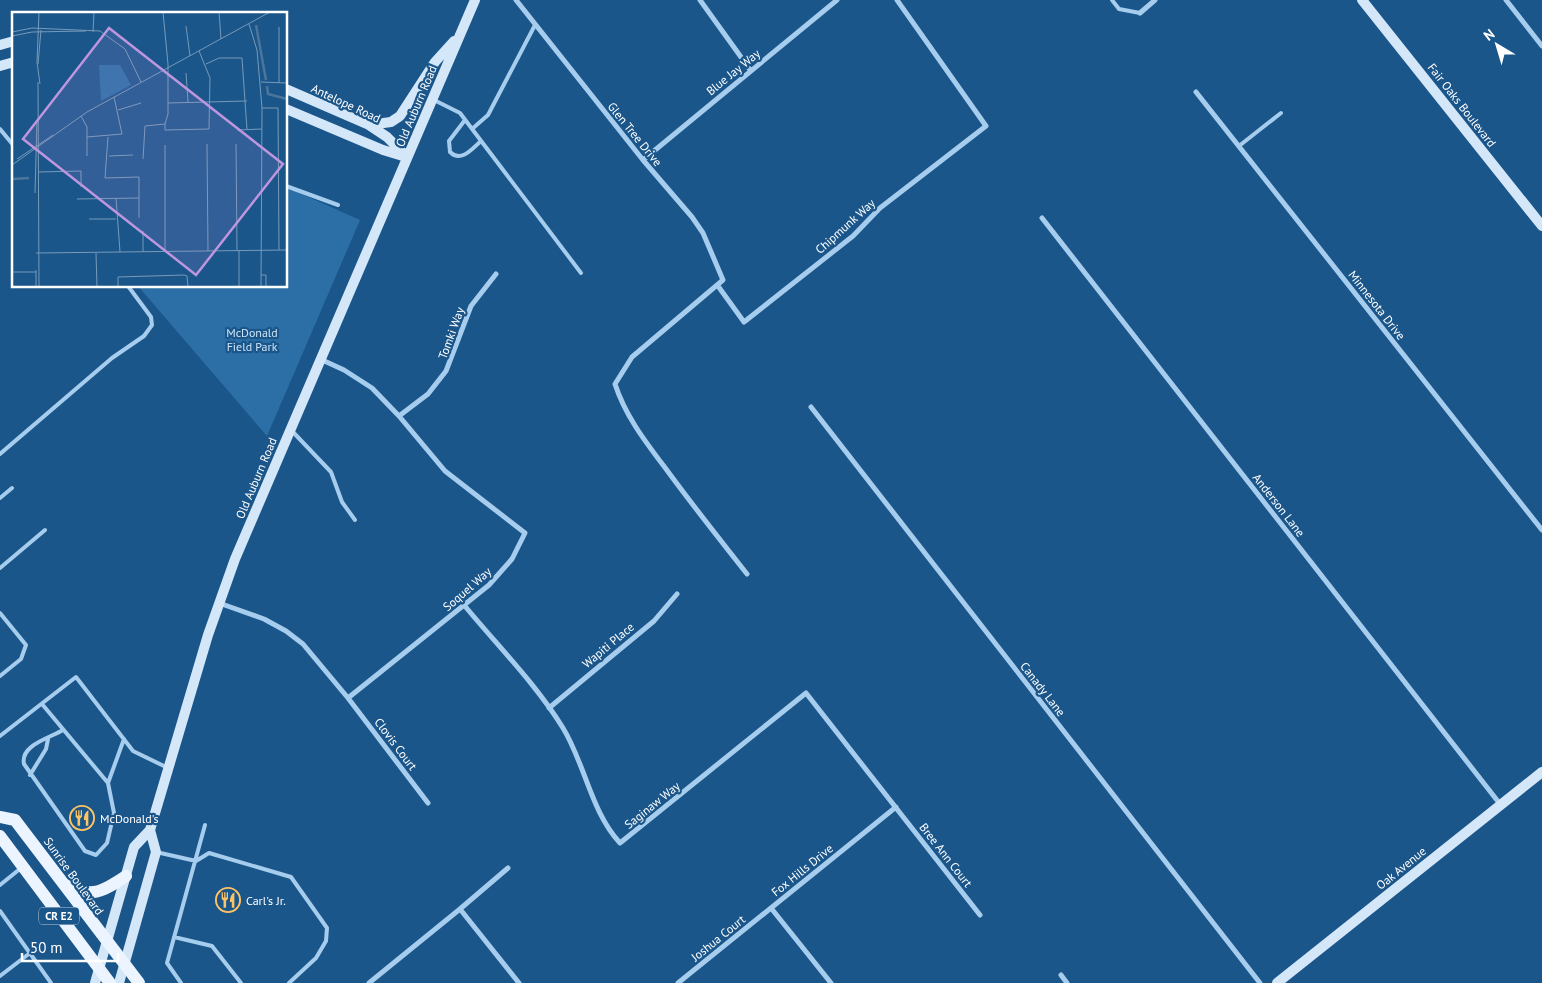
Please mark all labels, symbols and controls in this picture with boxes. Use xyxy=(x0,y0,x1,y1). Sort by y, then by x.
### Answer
inset map xyxy=(12,12,288,288)
north arrow xyxy=(1472,20,1522,70)
text: N xyxy=(1480,25,1498,45)
street label: Blue Jay Way xyxy=(703,46,763,98)
street label: Fair Oaks Boulevard xyxy=(1425,60,1499,150)
street label: Old Auburn Road xyxy=(392,63,440,149)
street label: Antelope Road xyxy=(309,80,383,126)
street label: Glen Tree Drive xyxy=(605,99,665,169)
street label: Chipmunk Way xyxy=(812,195,878,257)
street label: Minnesota Drive xyxy=(1345,267,1409,343)
street label: Tomki Way xyxy=(435,305,467,361)
park label: McDonald Field Park xyxy=(226,325,278,354)
street label: Old Auburn Road xyxy=(232,435,280,521)
street label: Anderson Lane xyxy=(1250,470,1308,540)
street label: Soquel Way xyxy=(440,564,495,614)
street label: Wapiti Place xyxy=(579,619,637,671)
street label: Canady Lane xyxy=(1017,659,1069,719)
street label: Clovis Court xyxy=(371,715,421,773)
street label: Saginaw Way xyxy=(621,778,683,832)
restaurant icon: McDonald's xyxy=(69,805,95,831)
place label: McDonald's xyxy=(100,811,159,826)
street label: Bree Ann Court xyxy=(916,820,976,890)
street label: Sunrise Boulevard xyxy=(41,834,107,918)
street label: Fox Hills Drive xyxy=(768,841,836,899)
street label: Oak Avenue xyxy=(1373,843,1429,893)
restaurant icon: Carl's Jr. xyxy=(215,887,241,913)
place label: Carl's Jr. xyxy=(246,893,286,908)
road number: CR E2 xyxy=(39,908,79,924)
street label: Joshua Court xyxy=(687,912,748,965)
scale bar xyxy=(22,930,119,962)
text: 50 m xyxy=(30,938,63,957)

